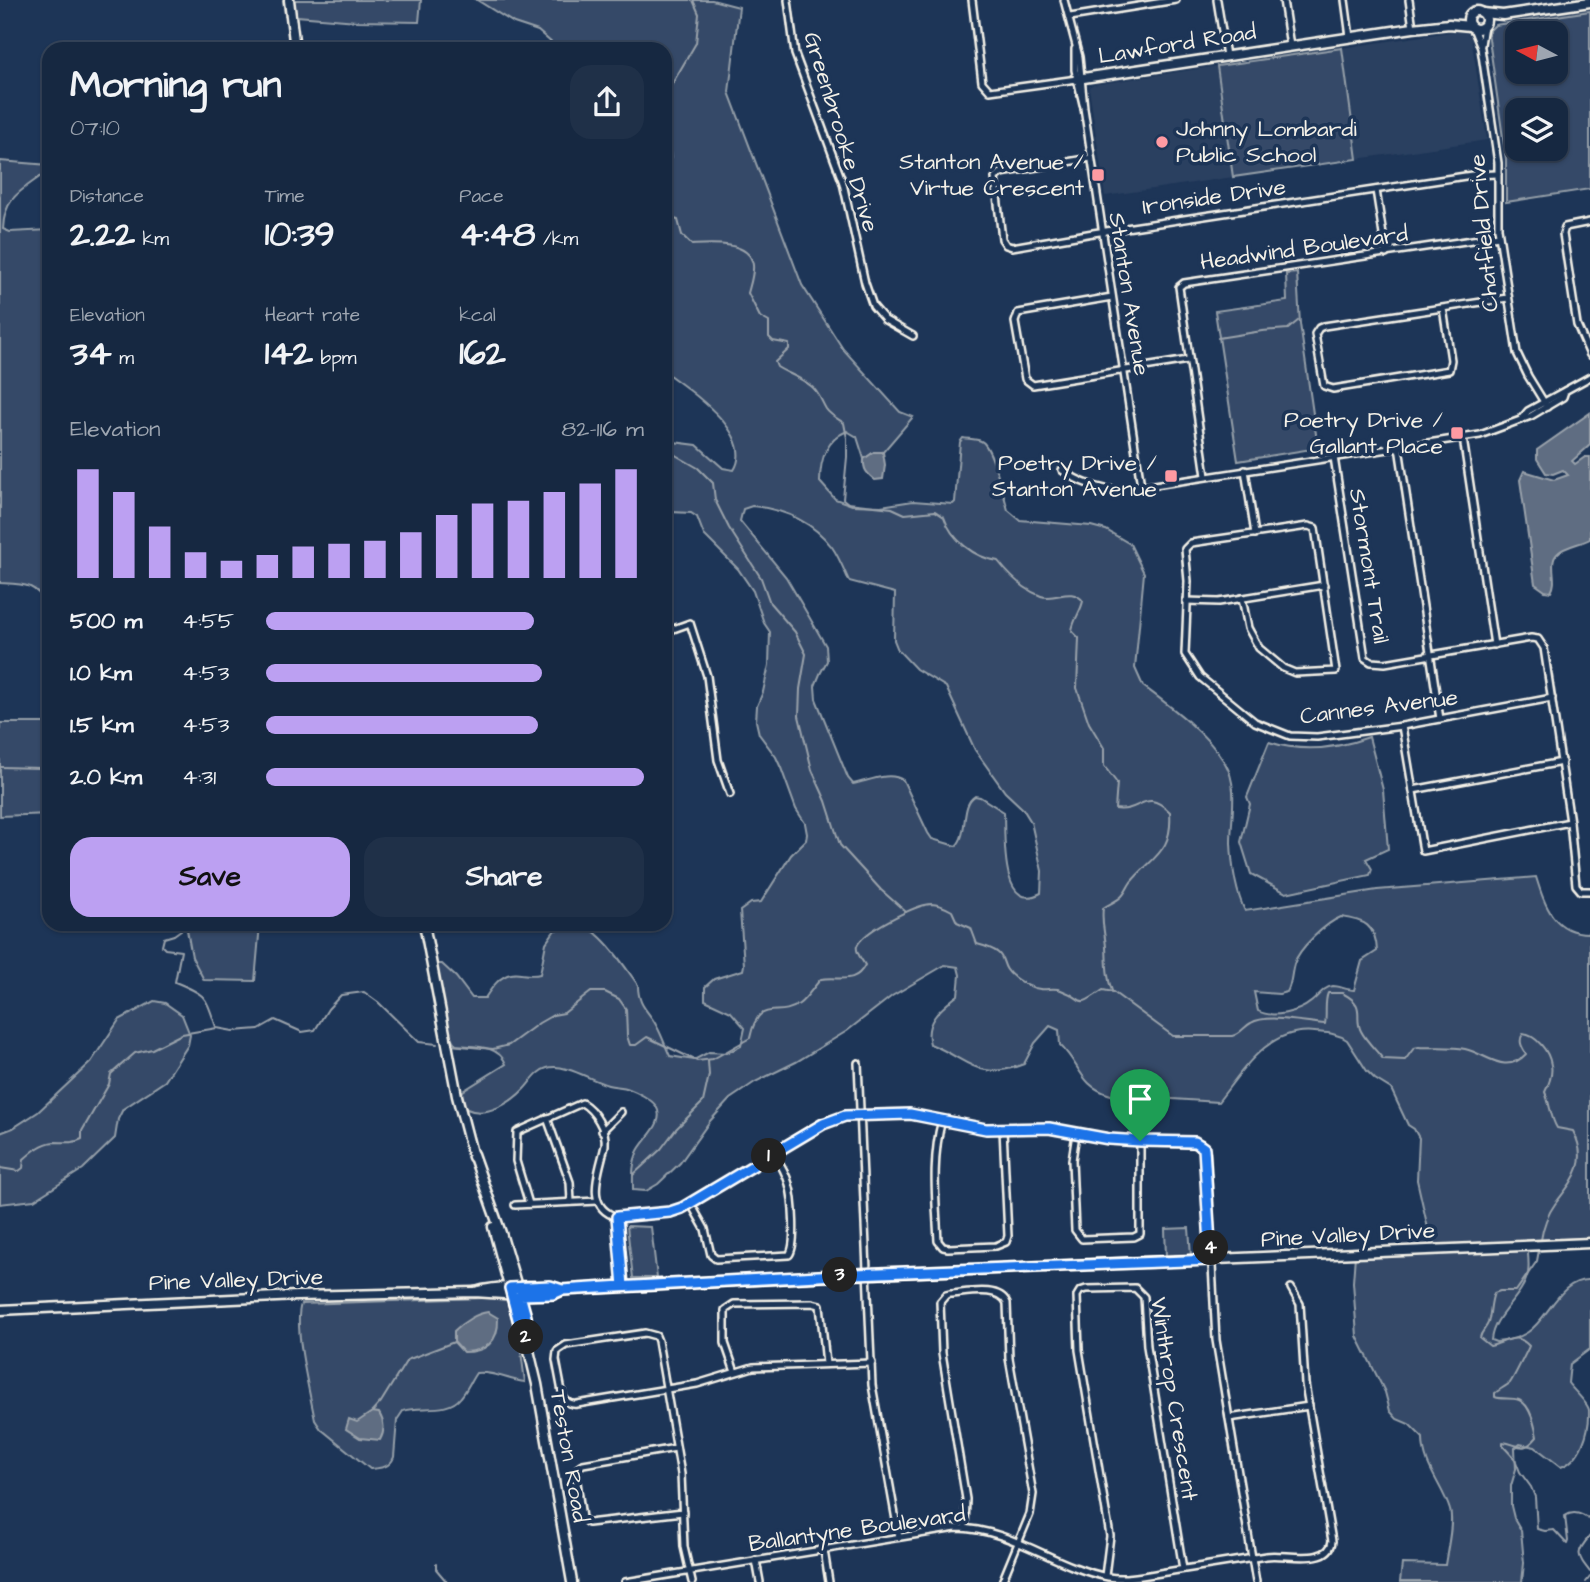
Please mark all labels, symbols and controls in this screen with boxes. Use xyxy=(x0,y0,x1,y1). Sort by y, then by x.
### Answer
street label: Lawford Road xyxy=(1096,16,1258,72)
north arrow xyxy=(1505,21,1568,84)
map controls xyxy=(1505,21,1568,161)
street label: Greenbrooke Drive xyxy=(795,28,887,236)
text: Morning run xyxy=(70,60,282,112)
button: share xyxy=(570,65,644,139)
button: layers xyxy=(1505,98,1568,161)
text: 07:10 xyxy=(70,112,120,144)
place label: Johnny Lombardi Public School xyxy=(1176,113,1357,171)
marker: Johnny Lombardi Public School xyxy=(1154,134,1170,150)
place label: Stanton Avenue / Virtue Crescent xyxy=(899,146,1085,204)
street label: Chatfield Drive xyxy=(1461,153,1507,313)
marker: Stanton Avenue / Virtue Crescent xyxy=(1090,167,1106,183)
street label: Ironside Drive xyxy=(1140,171,1288,223)
text: Distance xyxy=(70,183,144,210)
text: Time xyxy=(265,183,304,210)
text: Pace xyxy=(459,183,503,210)
text: 2.22 xyxy=(70,210,135,259)
text: 10:39 xyxy=(265,210,335,259)
text: 4:48 xyxy=(459,210,536,259)
street label: Stanton Avenue xyxy=(1100,210,1158,378)
street label: Headwind Boulevard xyxy=(1198,218,1410,278)
text: km xyxy=(135,226,169,253)
text: /km xyxy=(536,226,578,253)
text: Elevation xyxy=(70,302,145,329)
text: Heart rate xyxy=(265,302,360,329)
text: kcal xyxy=(459,302,496,329)
text: 34 xyxy=(70,329,112,378)
text: 142 xyxy=(265,329,313,378)
text: 162 xyxy=(459,329,506,378)
text: m xyxy=(112,345,134,372)
text: bpm xyxy=(313,345,357,372)
place label: Poetry Drive / Gallant Place xyxy=(1284,404,1443,462)
text: Elevation xyxy=(70,413,161,445)
text: 82–116 m xyxy=(561,413,644,445)
marker: Poetry Drive / Gallant Place xyxy=(1449,425,1465,441)
place label: Poetry Drive / Stanton Avenue xyxy=(992,447,1157,505)
marker: Poetry Drive / Stanton Avenue xyxy=(1163,468,1179,484)
street label: Stormont Trail xyxy=(1341,486,1397,646)
text: 500 m xyxy=(70,605,142,637)
text: 4:55 xyxy=(182,605,234,637)
text: 1.0 km xyxy=(70,657,132,689)
text: 4:53 xyxy=(182,657,229,689)
street label: Cannes Avenue xyxy=(1298,681,1460,733)
text: 1.5 km xyxy=(70,709,134,741)
text: 4:53 xyxy=(182,709,229,741)
text: 2.0 km xyxy=(70,761,142,793)
text: 4:31 xyxy=(182,761,216,793)
button: Save xyxy=(70,837,350,917)
button: Share xyxy=(364,837,644,917)
pin xyxy=(1110,1069,1170,1141)
icon: arrive xyxy=(1121,1080,1159,1118)
pin: 1 xyxy=(752,1138,786,1174)
text: 1 xyxy=(767,1142,770,1169)
street label: Pine Valley Drive xyxy=(1260,1214,1436,1257)
pin: 4 xyxy=(1194,1230,1228,1266)
text: 4 xyxy=(1204,1234,1217,1261)
pin: 3 xyxy=(822,1258,858,1292)
street label: Pine Valley Drive xyxy=(148,1261,324,1300)
text: 3 xyxy=(835,1261,844,1288)
street label: Winthrop Crescent xyxy=(1142,1295,1206,1504)
pin: 2 xyxy=(508,1320,544,1354)
text: 2 xyxy=(520,1323,531,1350)
street label: Teston Road xyxy=(542,1387,596,1525)
street label: Ballantyne Boulevard xyxy=(746,1498,968,1561)

